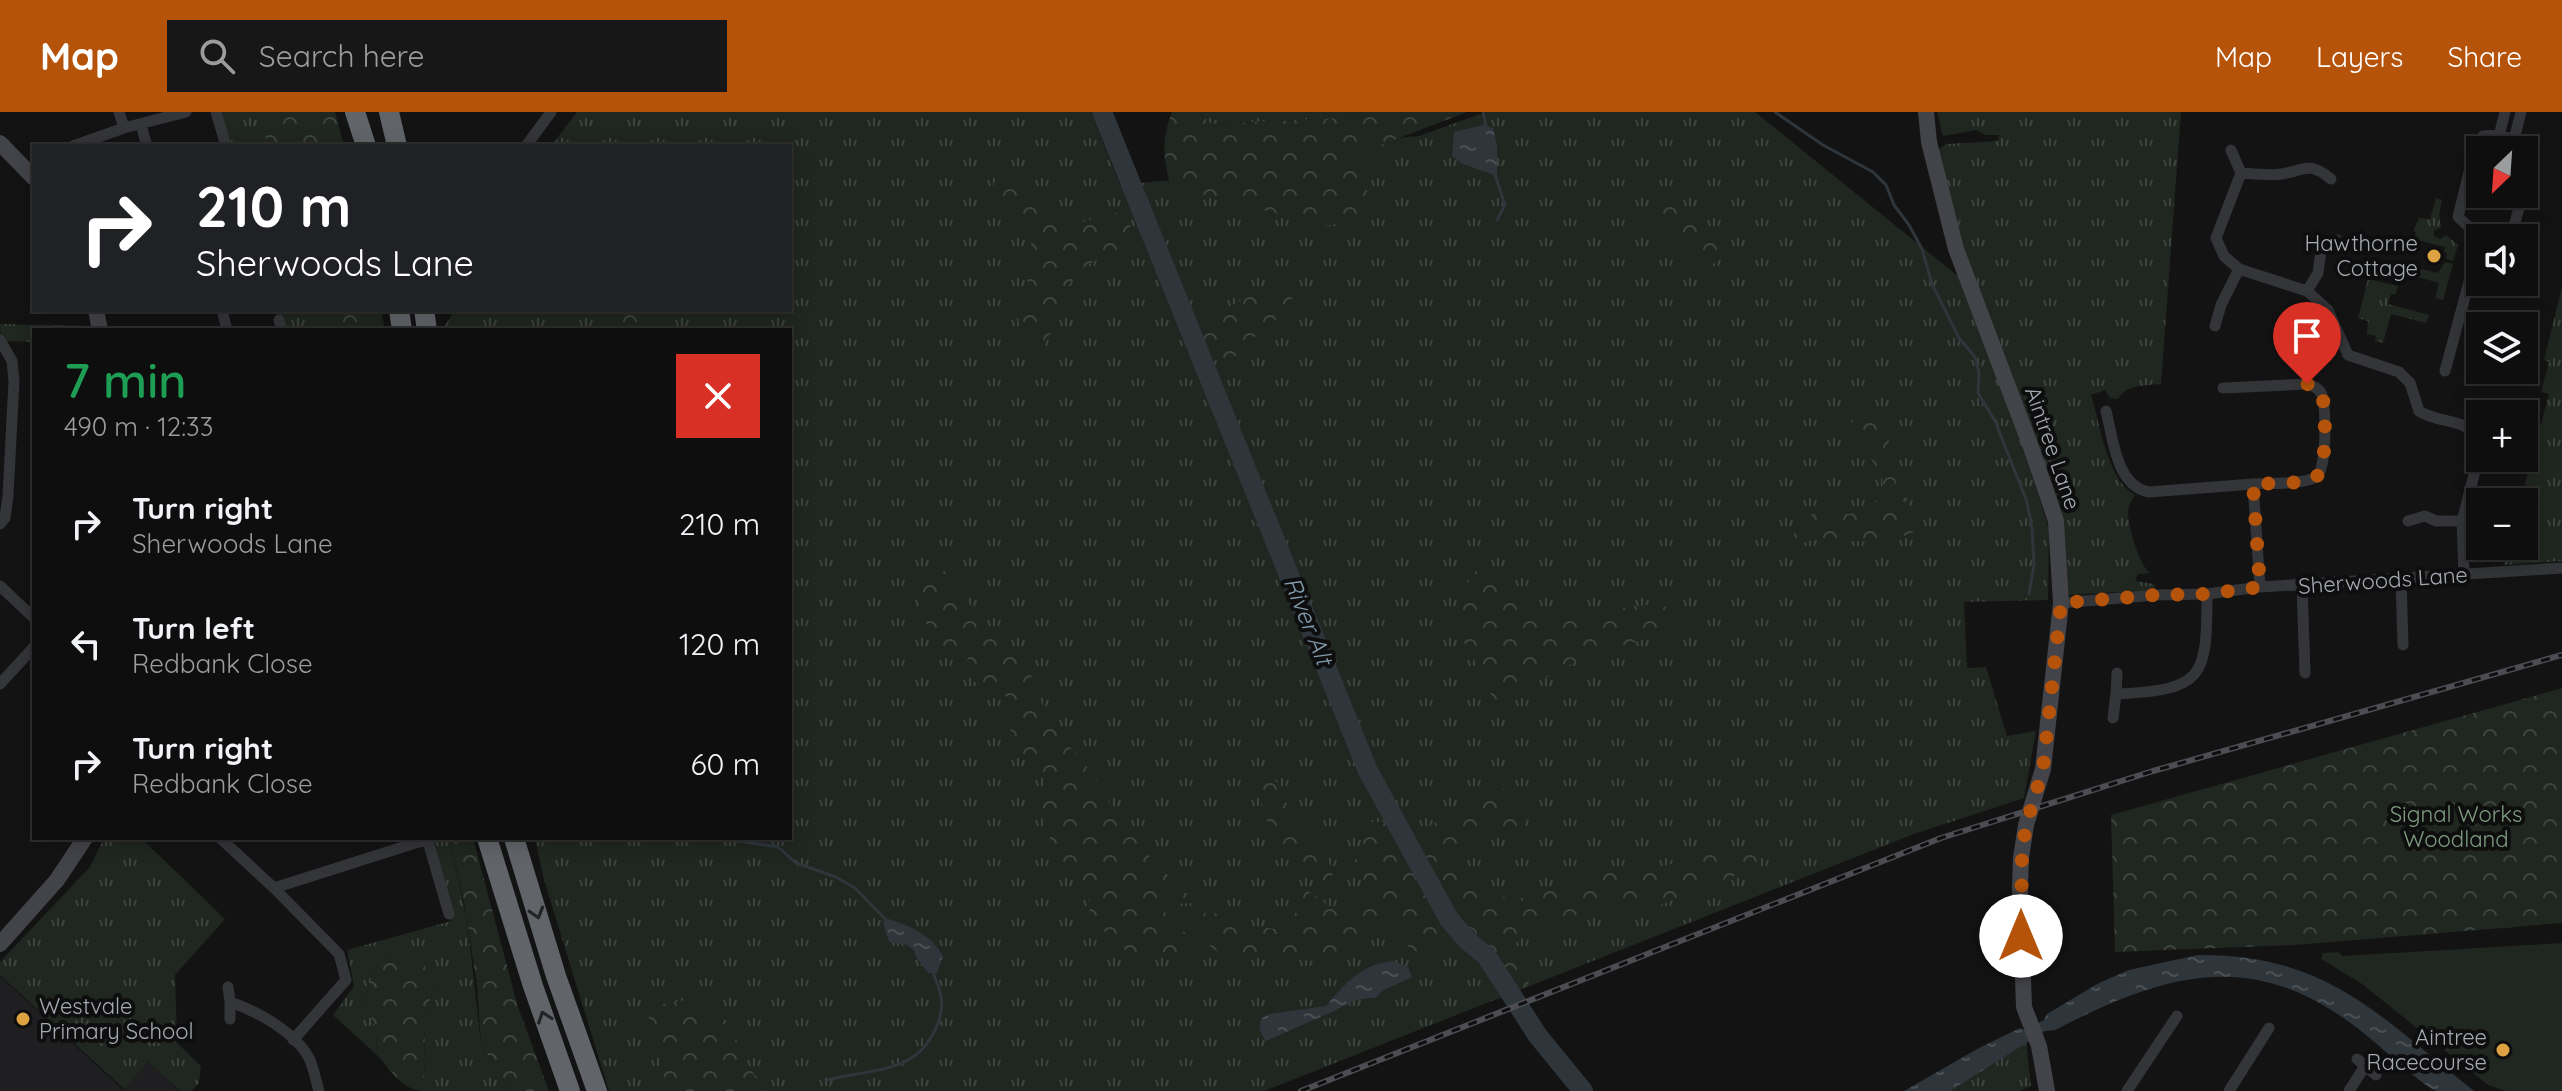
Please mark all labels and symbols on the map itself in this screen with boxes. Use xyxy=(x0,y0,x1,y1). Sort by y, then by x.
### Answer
north arrow xyxy=(2466,136,2538,208)
place label: Hawthorne Cottage xyxy=(2304,229,2418,282)
marker: Hawthorne Cottage xyxy=(2425,247,2443,265)
pin xyxy=(2273,302,2341,384)
street label: Aintree Lane xyxy=(2019,383,2087,513)
street label: Sherwoods Lane xyxy=(2297,560,2469,600)
water label: River Alt xyxy=(1278,572,1341,672)
park label: Signal Works Woodland xyxy=(2390,800,2522,853)
position arrow xyxy=(1979,894,2063,978)
one-way arrow xyxy=(528,905,544,919)
place label: Westvale Primary School xyxy=(39,992,194,1045)
marker: Westvale Primary School xyxy=(14,1010,32,1028)
one-way arrow xyxy=(538,1011,554,1025)
place label: Aintree Racecourse xyxy=(2367,1023,2487,1076)
marker: Aintree Racecourse xyxy=(2494,1041,2512,1059)

